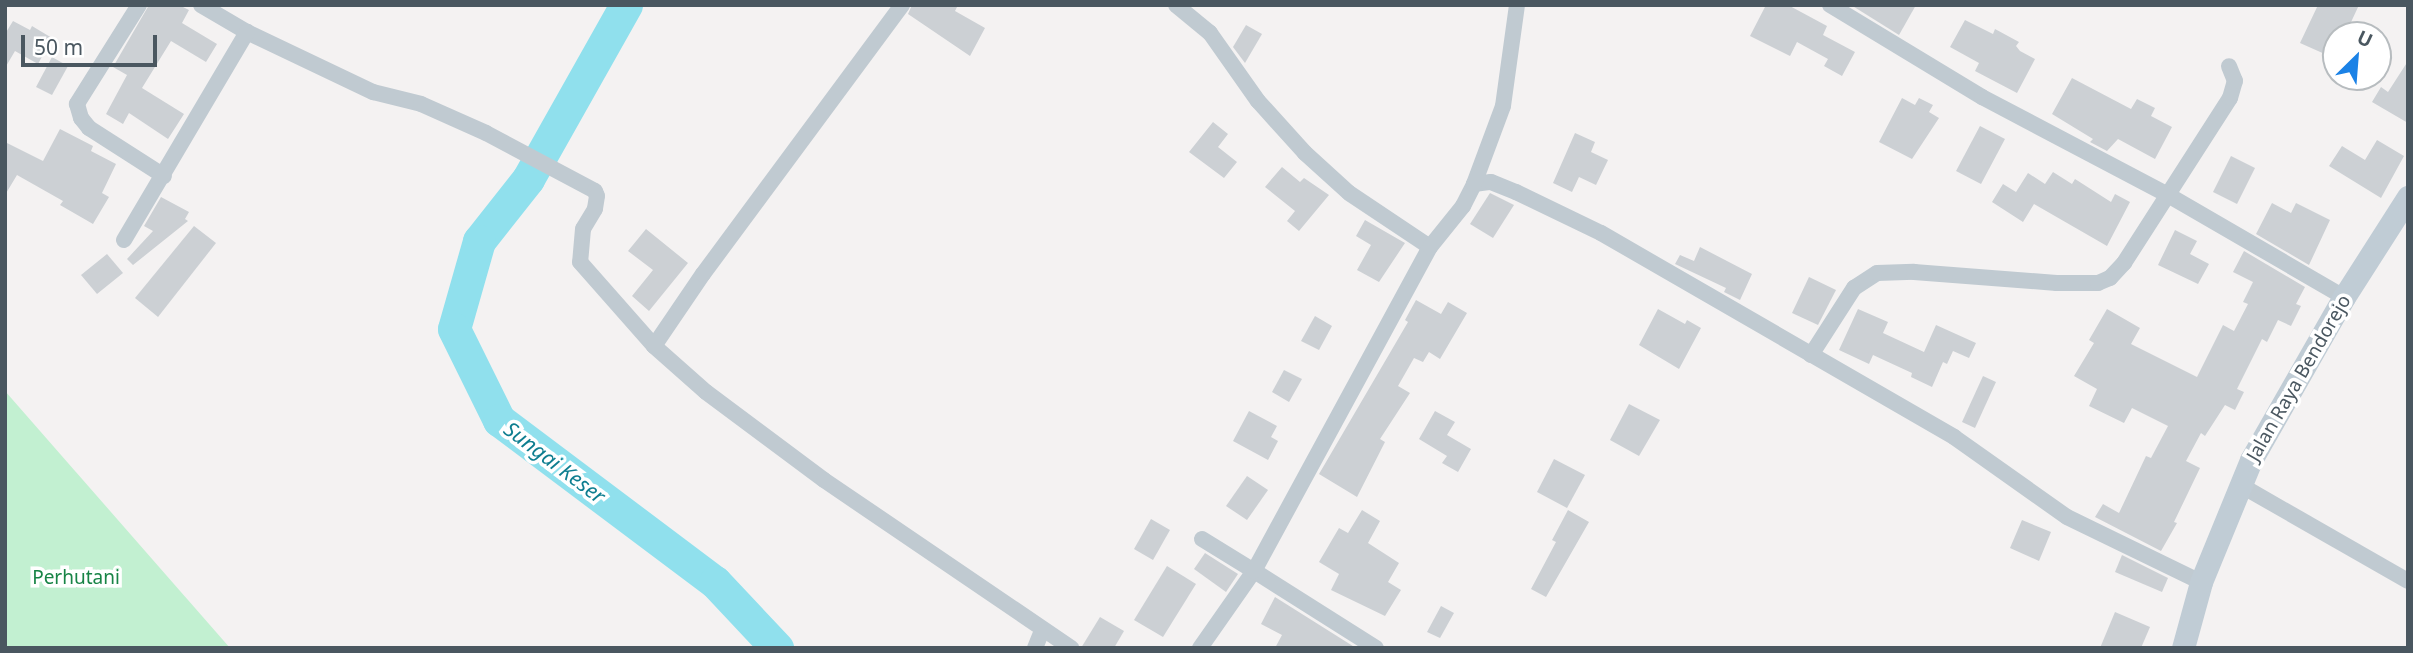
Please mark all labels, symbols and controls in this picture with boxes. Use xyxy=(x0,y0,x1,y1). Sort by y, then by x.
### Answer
scale bar xyxy=(24,21,161,65)
north arrow xyxy=(2322,21,2392,91)
text: U xyxy=(2353,24,2377,54)
text: 50 m xyxy=(34,33,83,61)
street label: Jalan Raya Bendorejo xyxy=(2242,291,2356,465)
water label: Sungai Keser xyxy=(499,416,611,508)
park label: Perhutani xyxy=(32,567,120,589)

